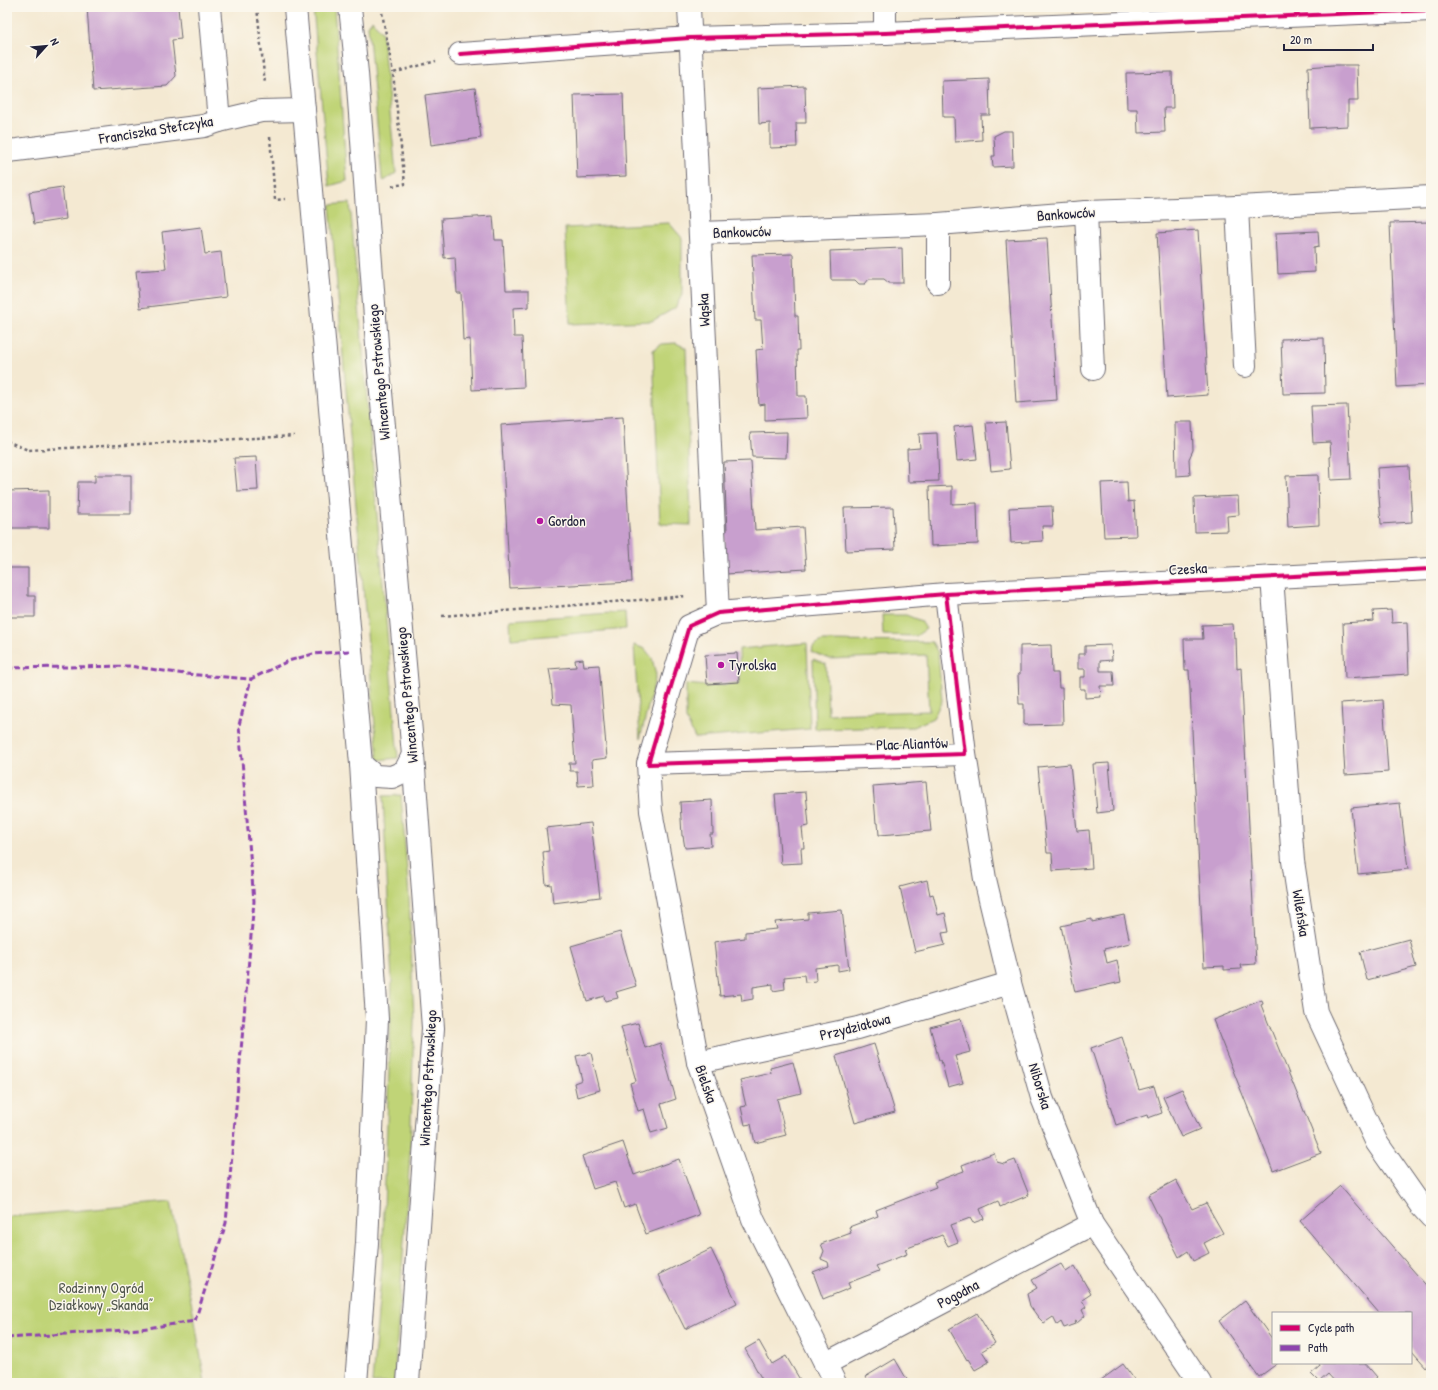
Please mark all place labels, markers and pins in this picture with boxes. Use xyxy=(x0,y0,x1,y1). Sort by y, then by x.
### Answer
place label: Gordon xyxy=(548,510,586,531)
marker: Gordon xyxy=(535,516,545,526)
place label: Tyrolska xyxy=(729,654,776,675)
marker: Tyrolska xyxy=(716,660,726,670)

